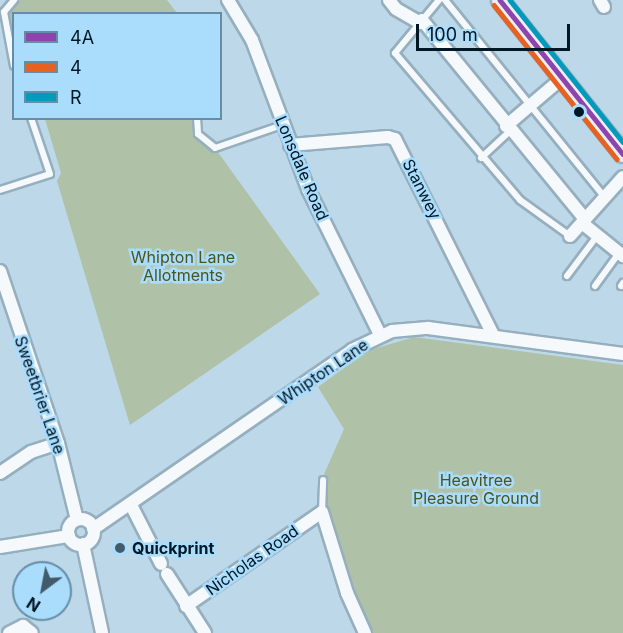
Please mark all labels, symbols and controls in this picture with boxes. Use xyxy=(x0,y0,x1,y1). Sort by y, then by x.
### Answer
legend xyxy=(12,12,222,120)
scale bar xyxy=(419,12,574,50)
text: 100 m xyxy=(427,24,478,45)
text: 4A xyxy=(70,27,94,48)
text: 4 xyxy=(70,57,82,78)
text: R xyxy=(70,87,82,108)
unlabelled marker xyxy=(573,106,585,118)
street label: Lonsdale Road xyxy=(271,113,333,223)
street label: Stanwey xyxy=(399,156,445,222)
park label: Whipton Lane Allotments xyxy=(131,247,235,285)
street label: Sweetbrier Lane xyxy=(11,333,69,457)
street label: Whipton Lane xyxy=(274,335,372,409)
park label: Heavitree Pleasure Ground xyxy=(413,470,539,508)
street label: Nicholas Road xyxy=(202,521,302,599)
place label: Quickprint xyxy=(132,538,214,558)
marker: Quickprint xyxy=(113,541,127,555)
north arrow xyxy=(12,561,72,621)
text: N xyxy=(23,593,44,616)

